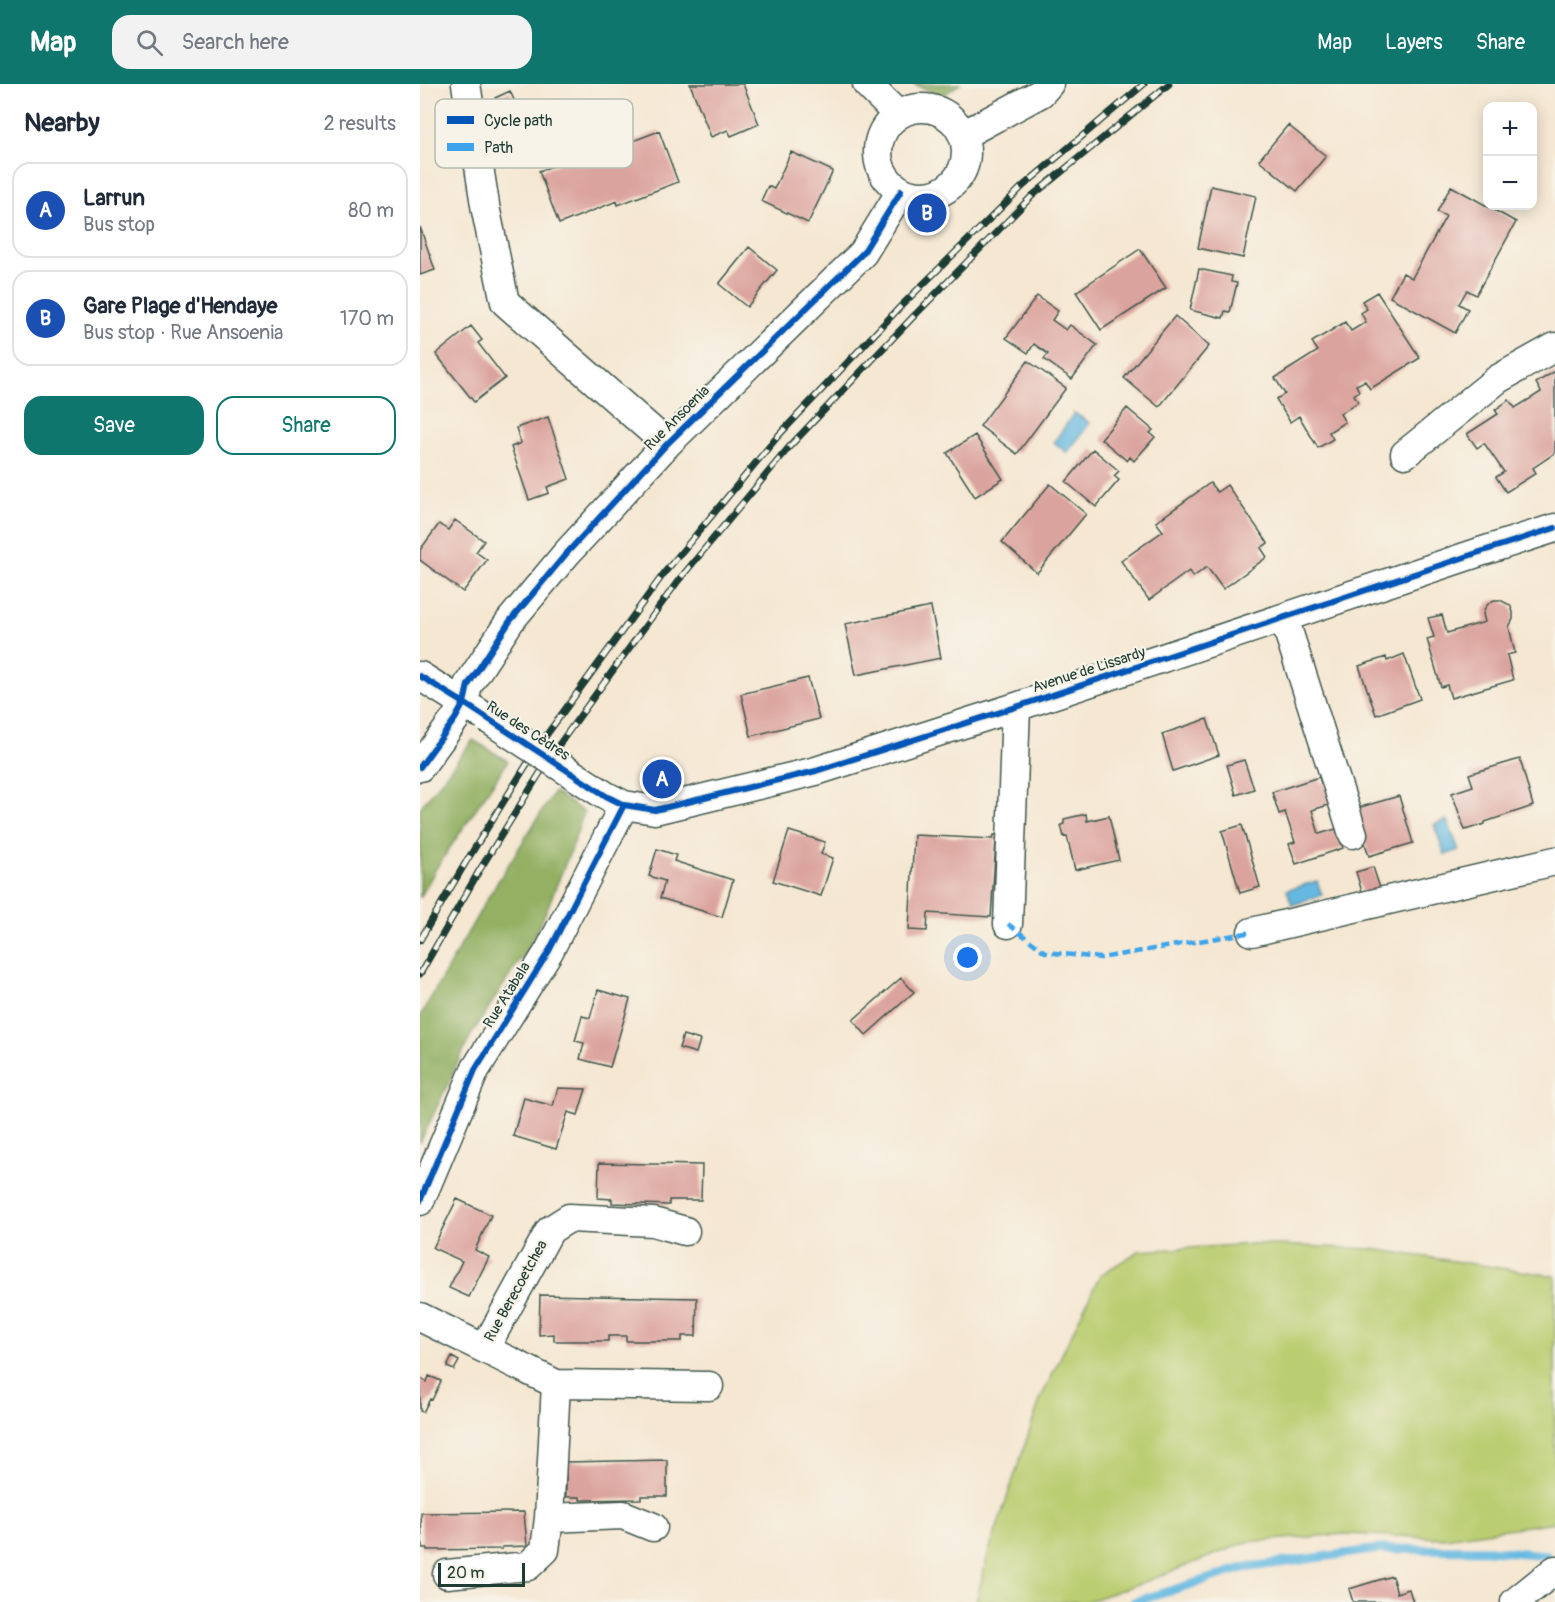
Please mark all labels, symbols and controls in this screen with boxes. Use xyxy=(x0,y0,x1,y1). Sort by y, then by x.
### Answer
search box xyxy=(112,15,532,69)
text: Map xyxy=(30,25,76,60)
icon: search xyxy=(133,26,166,59)
text: Search here xyxy=(181,28,289,56)
text: Map xyxy=(1317,29,1352,56)
text: Layers xyxy=(1385,29,1443,56)
text: Share xyxy=(1476,29,1525,56)
legend xyxy=(435,99,633,168)
map controls xyxy=(1483,102,1537,210)
button: + xyxy=(1483,102,1537,156)
text: Nearby xyxy=(24,107,100,139)
text: 2 results xyxy=(324,111,396,136)
text: Cycle path xyxy=(484,111,552,131)
text: Path xyxy=(484,138,513,158)
button: − xyxy=(1483,156,1537,210)
text: Larrun xyxy=(83,184,145,212)
pin: B xyxy=(908,190,946,236)
text: A xyxy=(39,198,52,223)
text: 80 m xyxy=(348,198,394,223)
text: Bus stop xyxy=(83,212,155,237)
text: Gare Plage d'Hendaye xyxy=(83,292,277,320)
text: B xyxy=(40,306,51,331)
text: 170 m xyxy=(340,306,394,331)
text: Bus stop · Rue Ansoenia xyxy=(83,320,283,345)
street label: Rue Ansoenia xyxy=(640,381,714,455)
button: Save xyxy=(24,396,204,455)
button: Share xyxy=(216,396,396,455)
street label: Avenue de Lissardy xyxy=(1030,643,1149,697)
street label: Rue des Cèdres xyxy=(483,697,573,765)
pin: A xyxy=(642,756,682,802)
your location xyxy=(953,943,982,972)
street label: Rue Atabala xyxy=(479,958,535,1032)
street label: Rue Berecoetchea xyxy=(480,1237,552,1345)
scale bar xyxy=(438,1560,525,1588)
text: 20 m xyxy=(447,1563,485,1583)

